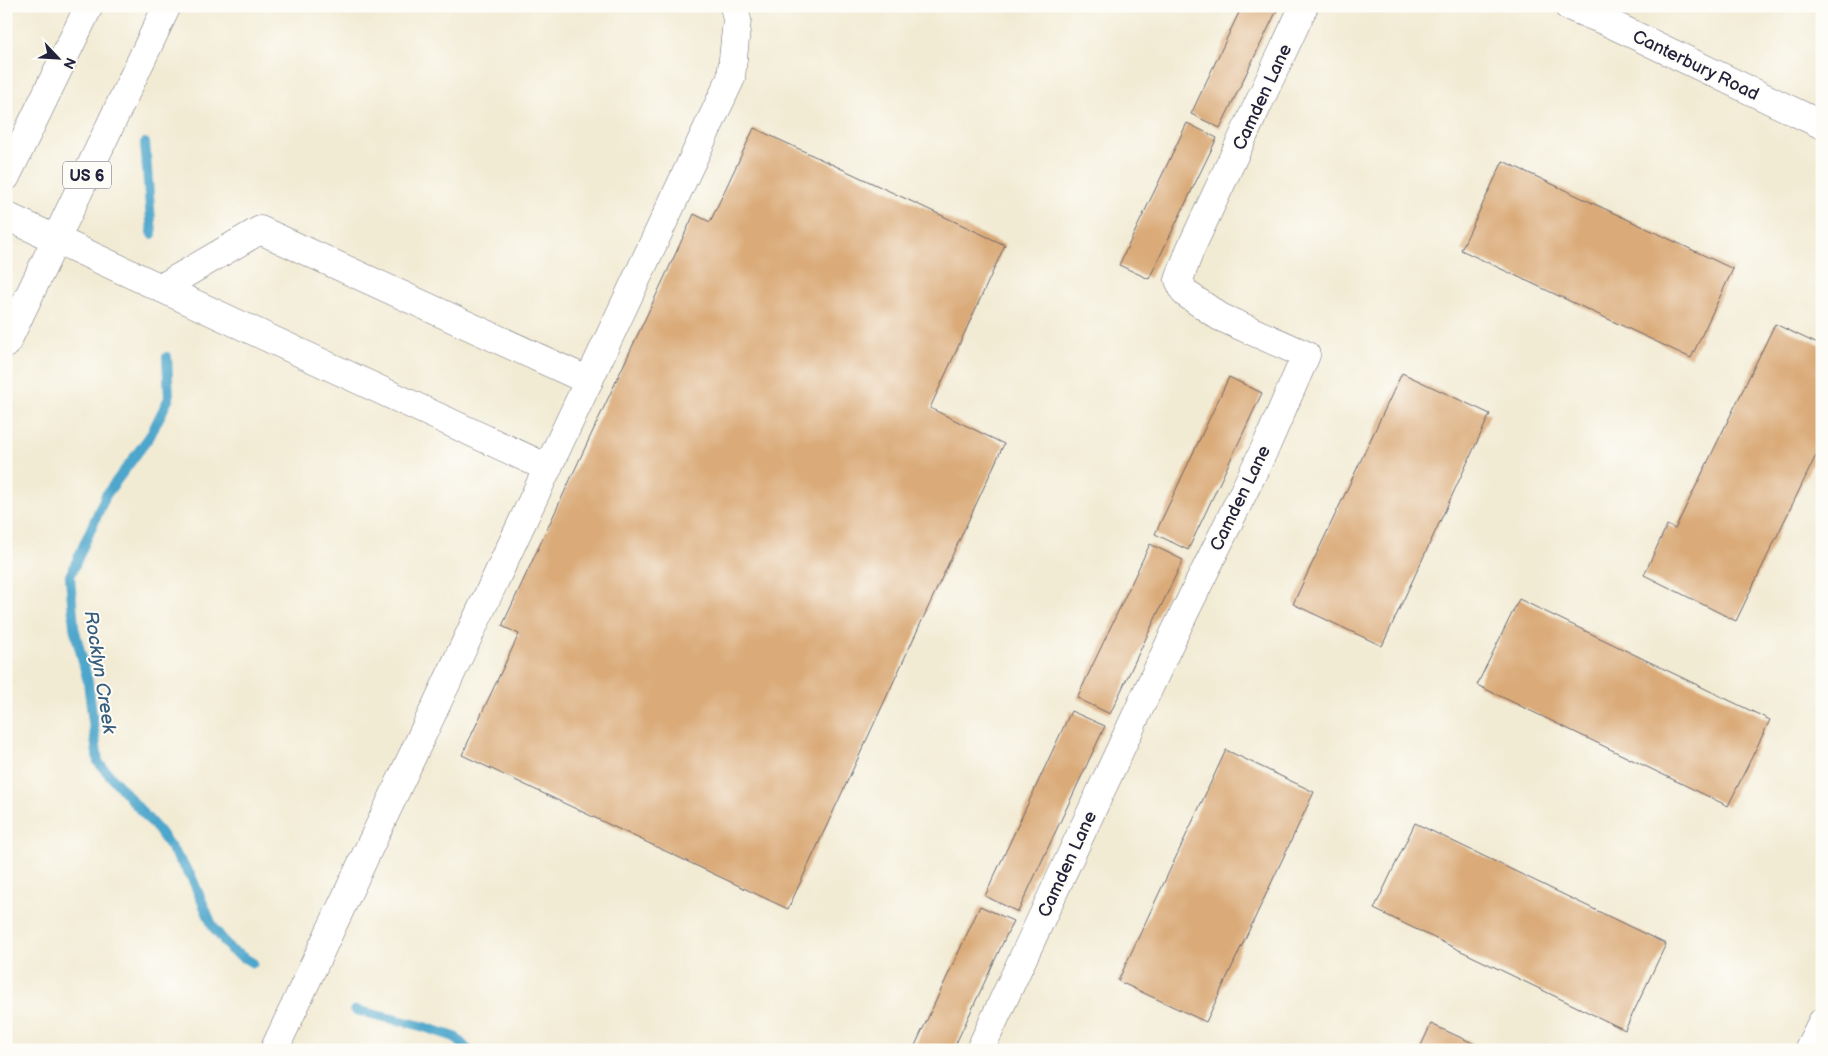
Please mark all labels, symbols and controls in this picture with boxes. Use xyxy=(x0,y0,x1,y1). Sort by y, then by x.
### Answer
street label: Canterbury Road xyxy=(1629,26,1762,105)
north arrow xyxy=(32,32,82,82)
street label: Camden Lane xyxy=(1229,41,1296,154)
text: N xyxy=(59,55,79,72)
road number: US 6 xyxy=(63,162,111,188)
street label: Camden Lane xyxy=(1206,442,1275,554)
water label: Rocklyn Creek xyxy=(78,609,121,736)
street label: Camden Lane xyxy=(1034,808,1101,921)

